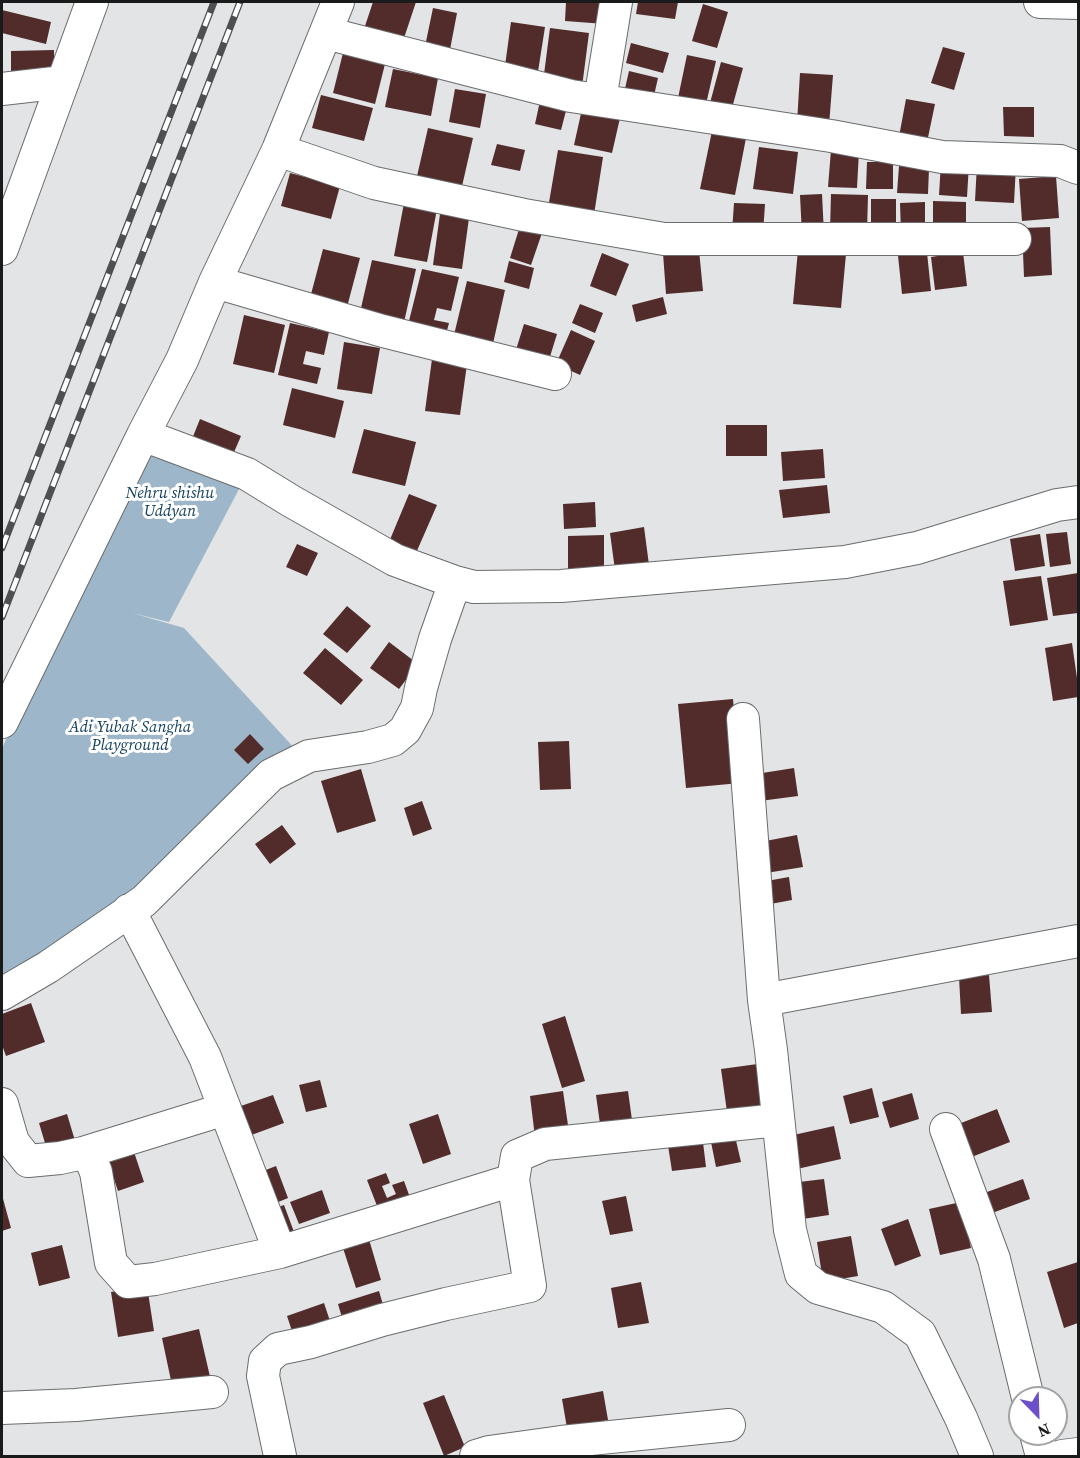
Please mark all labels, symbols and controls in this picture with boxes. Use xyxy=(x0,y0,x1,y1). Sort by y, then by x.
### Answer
park label: Nehru shishu Uddyan xyxy=(126,484,214,522)
park label: Adi Yubak Sangha Playground xyxy=(69,718,191,756)
north arrow xyxy=(1008,1386,1068,1446)
text: N xyxy=(1035,1418,1054,1443)

